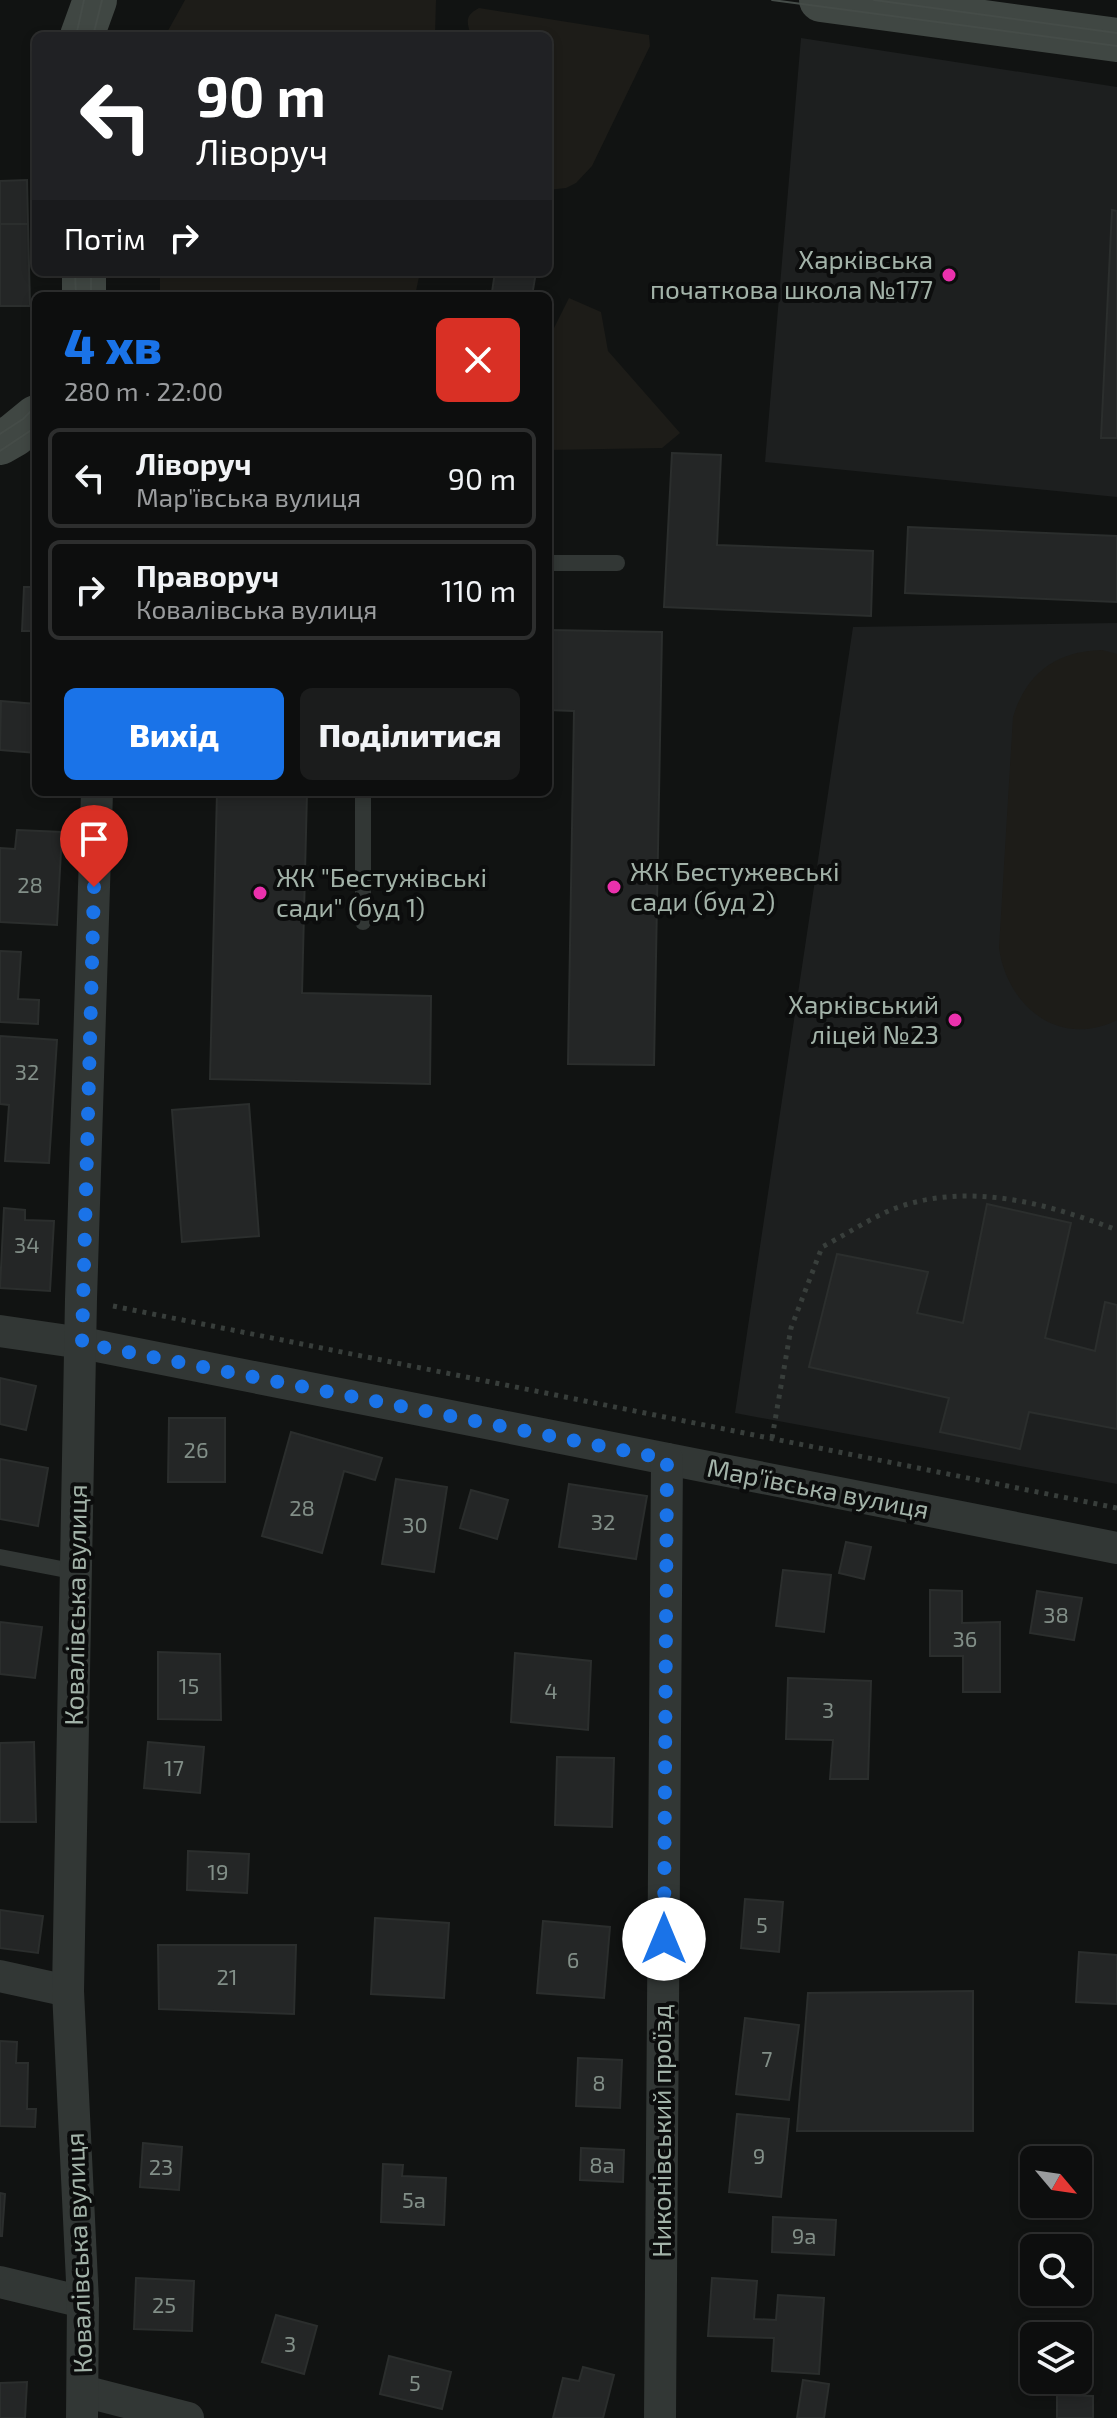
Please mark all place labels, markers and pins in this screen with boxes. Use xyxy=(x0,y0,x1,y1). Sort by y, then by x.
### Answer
place label: Харківська початкова школа №177 xyxy=(650,243,933,304)
marker: Харківська початкова школа №177 xyxy=(940,266,958,284)
pin xyxy=(60,805,128,887)
place label: ЖК Бестужевські сади (буд 2) xyxy=(630,855,839,917)
place label: ЖК "Бестужівські сади" (буд 1) xyxy=(276,861,487,923)
marker: ЖК Бестужевські сади (буд 2) xyxy=(605,878,623,896)
marker: ЖК "Бестужівські сади" (буд 1) xyxy=(251,884,269,902)
place label: Харківський ліцей №23 xyxy=(788,988,939,1049)
marker: Харківський ліцей №23 xyxy=(946,1011,964,1029)

